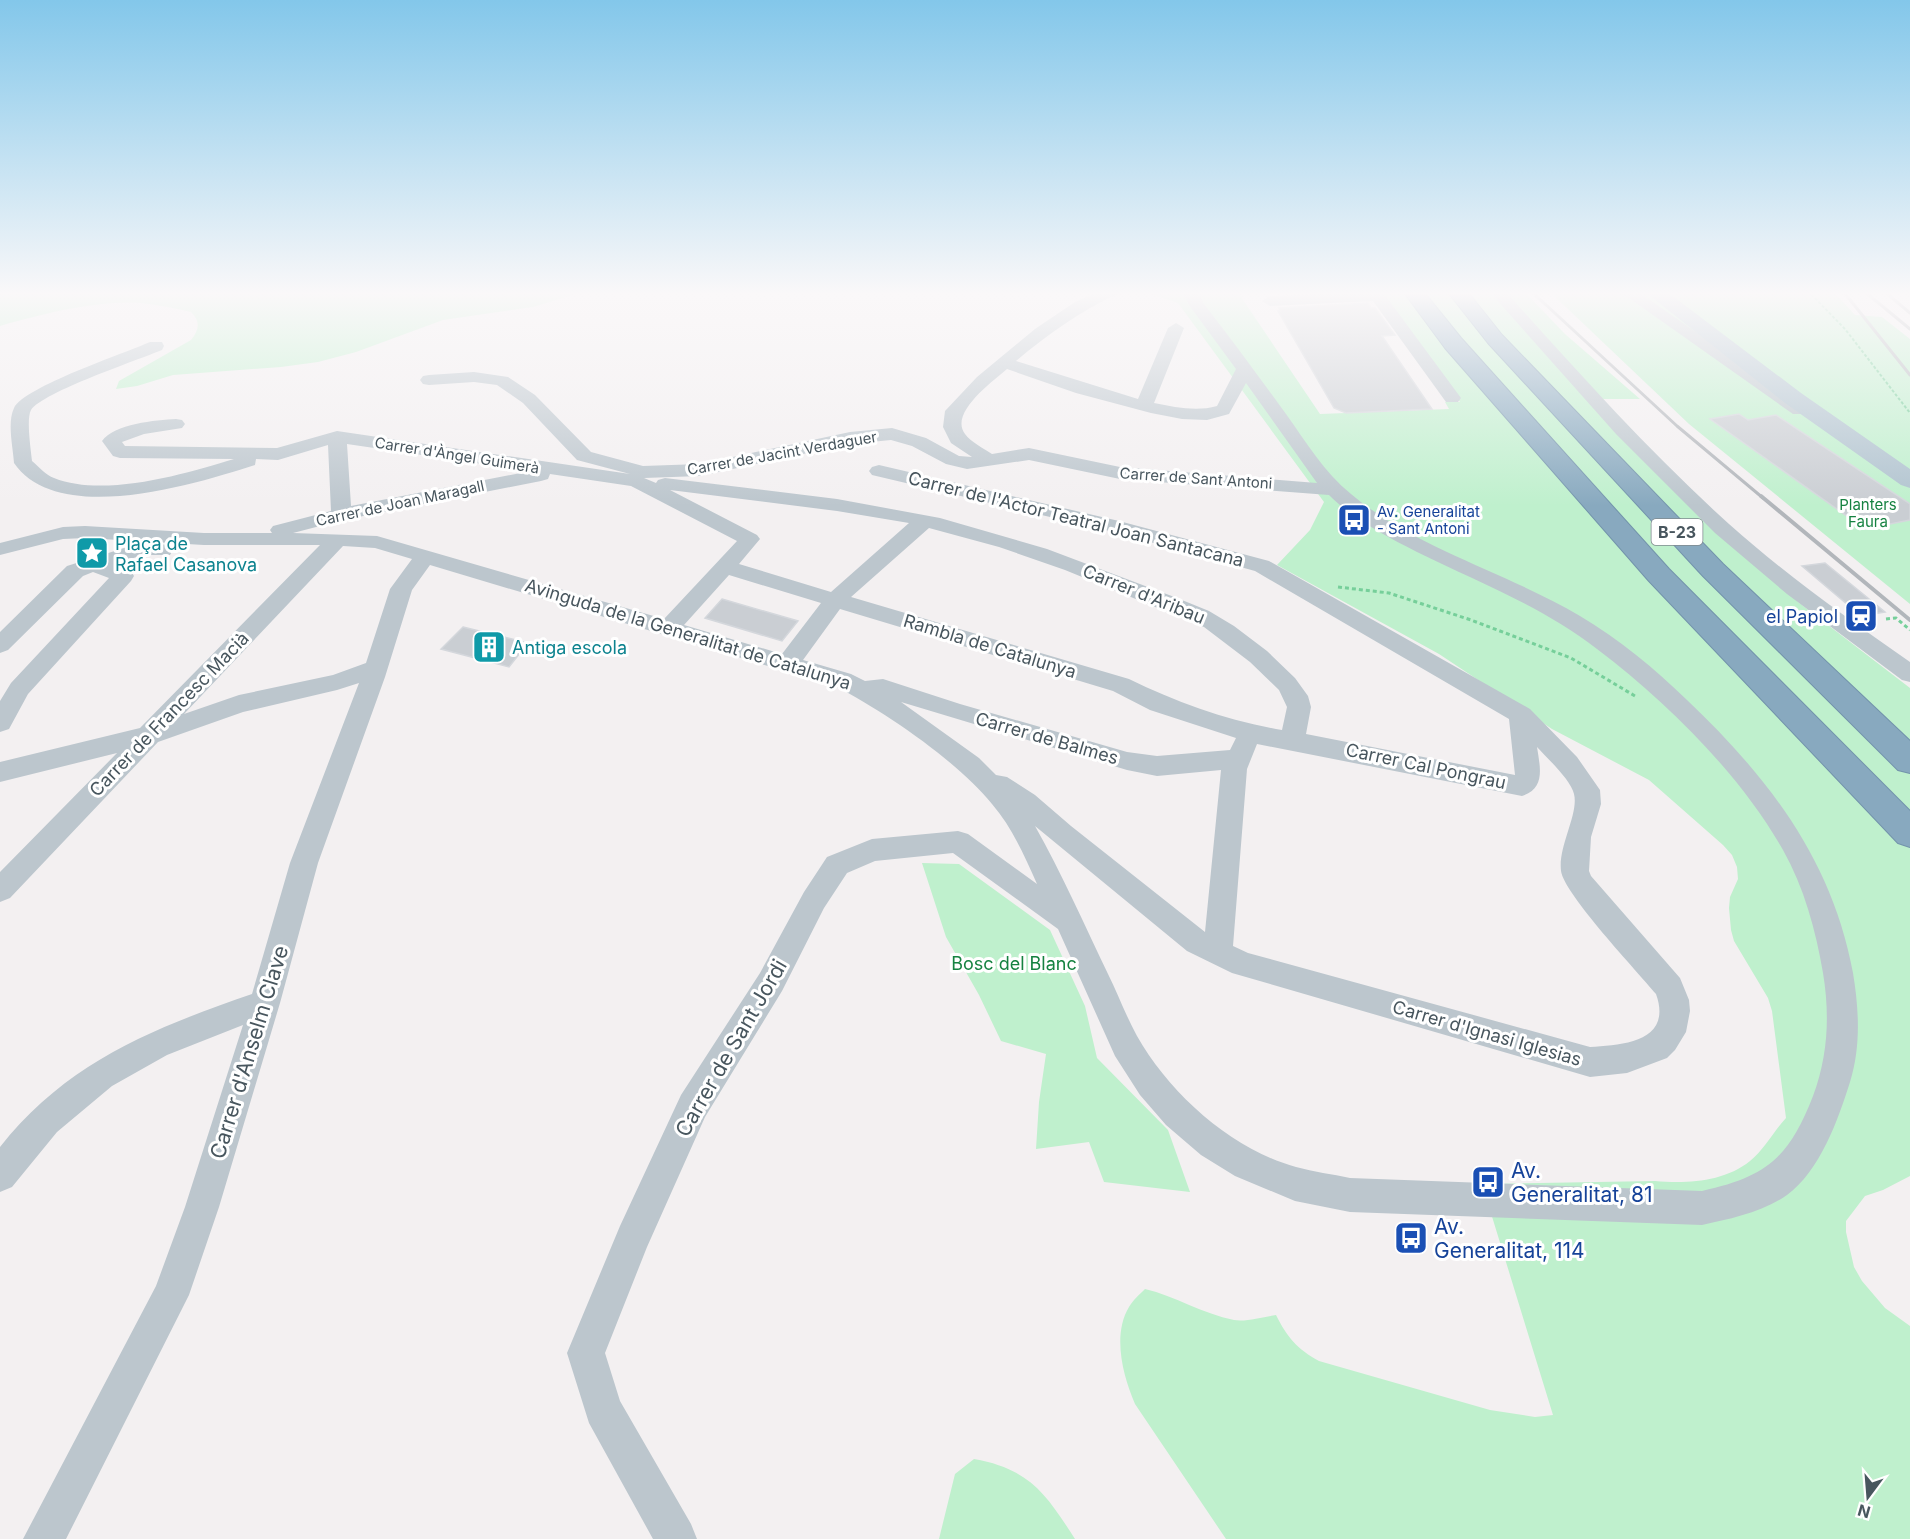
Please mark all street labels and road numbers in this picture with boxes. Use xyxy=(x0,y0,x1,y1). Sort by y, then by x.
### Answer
street label: Carrer de Jacint Verdaguer xyxy=(686,427,879,479)
street label: Carrer d'Àngel Guimerà xyxy=(373,433,541,477)
street label: Carrer de Sant Antoni xyxy=(1119,463,1273,493)
street label: Carrer de l'Actor Teatral Joan Santacana xyxy=(906,467,1246,571)
street label: Carrer de Joan Maragall xyxy=(314,476,486,530)
road number: B-23 xyxy=(1652,519,1702,545)
street label: Carrer d'Aribau xyxy=(1080,560,1208,628)
street label: Avinguda de la Generalitat de Catalunya xyxy=(523,574,853,694)
street label: Rambla de Catalunya xyxy=(901,610,1079,682)
street label: Carrer de Francesc Macià xyxy=(85,628,253,800)
street label: Carrer de Balmes xyxy=(973,708,1121,768)
street label: Carrer Cal Pongrau xyxy=(1344,739,1508,793)
street label: Carrer d'Anselm Clave xyxy=(205,942,293,1162)
street label: Carrer de Sant Jordi xyxy=(670,955,792,1141)
street label: Carrer d'Ignasi Iglesias xyxy=(1390,996,1584,1070)

